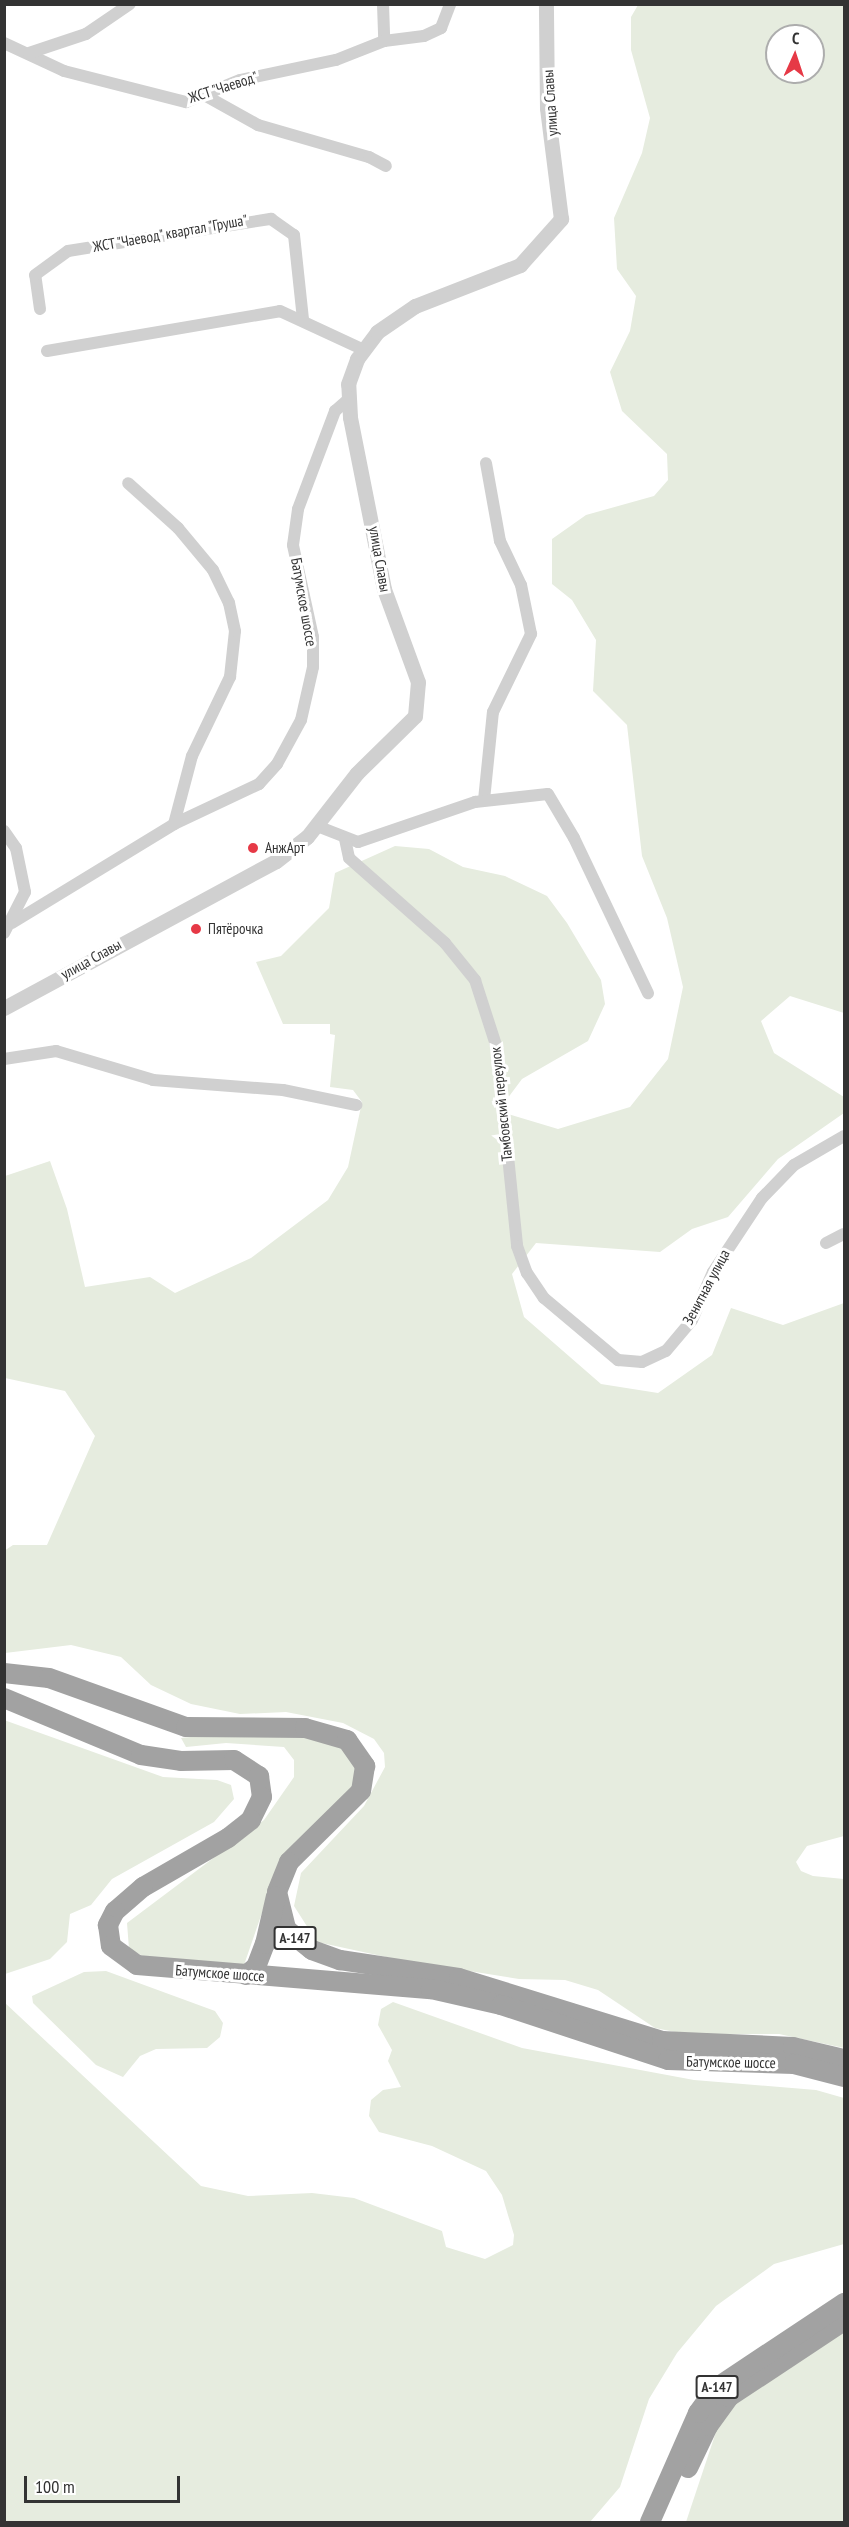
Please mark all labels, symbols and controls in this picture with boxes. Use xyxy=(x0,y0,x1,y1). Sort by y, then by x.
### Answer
north arrow xyxy=(765,24,825,84)
text: С xyxy=(792,28,800,48)
street label: ЖСТ "Чаевод" xyxy=(185,67,261,107)
street label: улица Славы xyxy=(539,69,561,137)
street label: ЖСТ "Чаевод" квартал "Груша" xyxy=(90,210,250,256)
street label: улица Славы xyxy=(365,525,395,593)
street label: Батумское шоссе xyxy=(287,556,321,648)
place label: АнжАрт xyxy=(265,839,305,857)
marker: АнжАрт xyxy=(246,841,260,855)
place label: Пятёрочка xyxy=(208,920,263,938)
marker: Пятёрочка xyxy=(189,922,203,936)
street label: улица Славы xyxy=(58,935,124,983)
street label: Тамбовский переулок xyxy=(486,1046,516,1162)
street label: Зенитная улица xyxy=(679,1246,733,1328)
road number: А-147 xyxy=(272,1927,318,1949)
street label: Батумское шоссе xyxy=(175,1961,265,1985)
street label: Батумское шоссе xyxy=(686,2052,776,2072)
road number: А-147 xyxy=(694,2376,740,2398)
scale bar xyxy=(27,2464,183,2502)
text: 100 m xyxy=(35,2475,75,2498)

